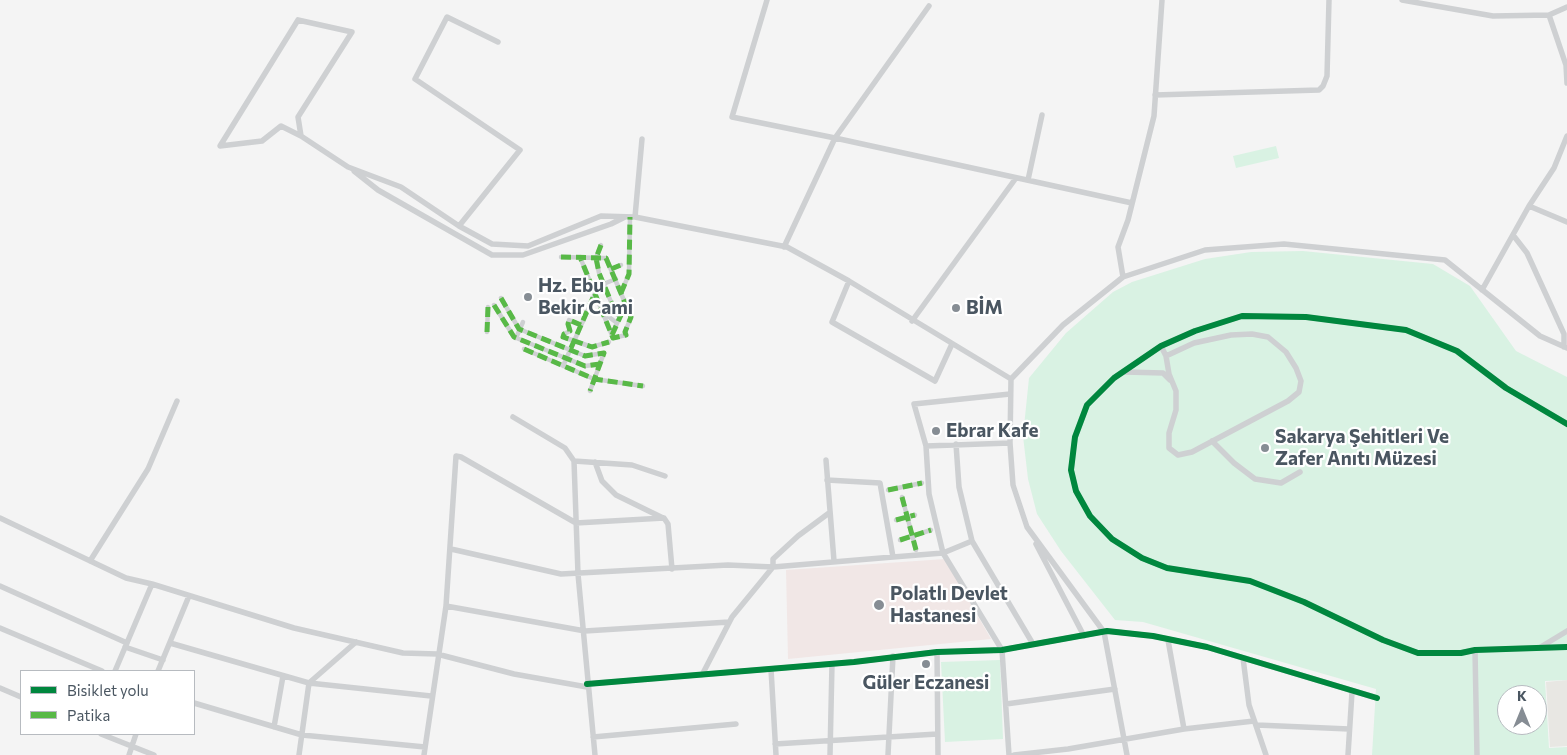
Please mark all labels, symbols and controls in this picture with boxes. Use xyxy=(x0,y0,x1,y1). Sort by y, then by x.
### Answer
place label: Hz. Ebu Bekir Cami xyxy=(538,275,633,319)
marker: Hz. Ebu Bekir Cami xyxy=(522,291,534,303)
place label: BİM xyxy=(966,297,1003,319)
marker: BİM xyxy=(950,302,962,314)
place label: Ebrar Kafe xyxy=(946,420,1038,442)
marker: Ebrar Kafe xyxy=(930,425,942,437)
place label: Sakarya Şehitleri Ve Zafer Anıtı Müzesi xyxy=(1275,426,1449,470)
marker: Sakarya Şehitleri Ve Zafer Anıtı Müzesi xyxy=(1259,442,1271,454)
place label: Polatlı Devlet Hastanesi xyxy=(890,583,1008,627)
marker: Polatlı Devlet Hastanesi xyxy=(872,598,886,612)
marker: Güler Eczanesi xyxy=(920,658,932,670)
legend xyxy=(20,670,195,735)
place label: Güler Eczanesi xyxy=(863,672,989,694)
text: Bisiklet yolu xyxy=(67,681,149,699)
north arrow xyxy=(1497,685,1547,735)
text: K xyxy=(1517,687,1527,704)
text: Patika xyxy=(67,706,110,724)

